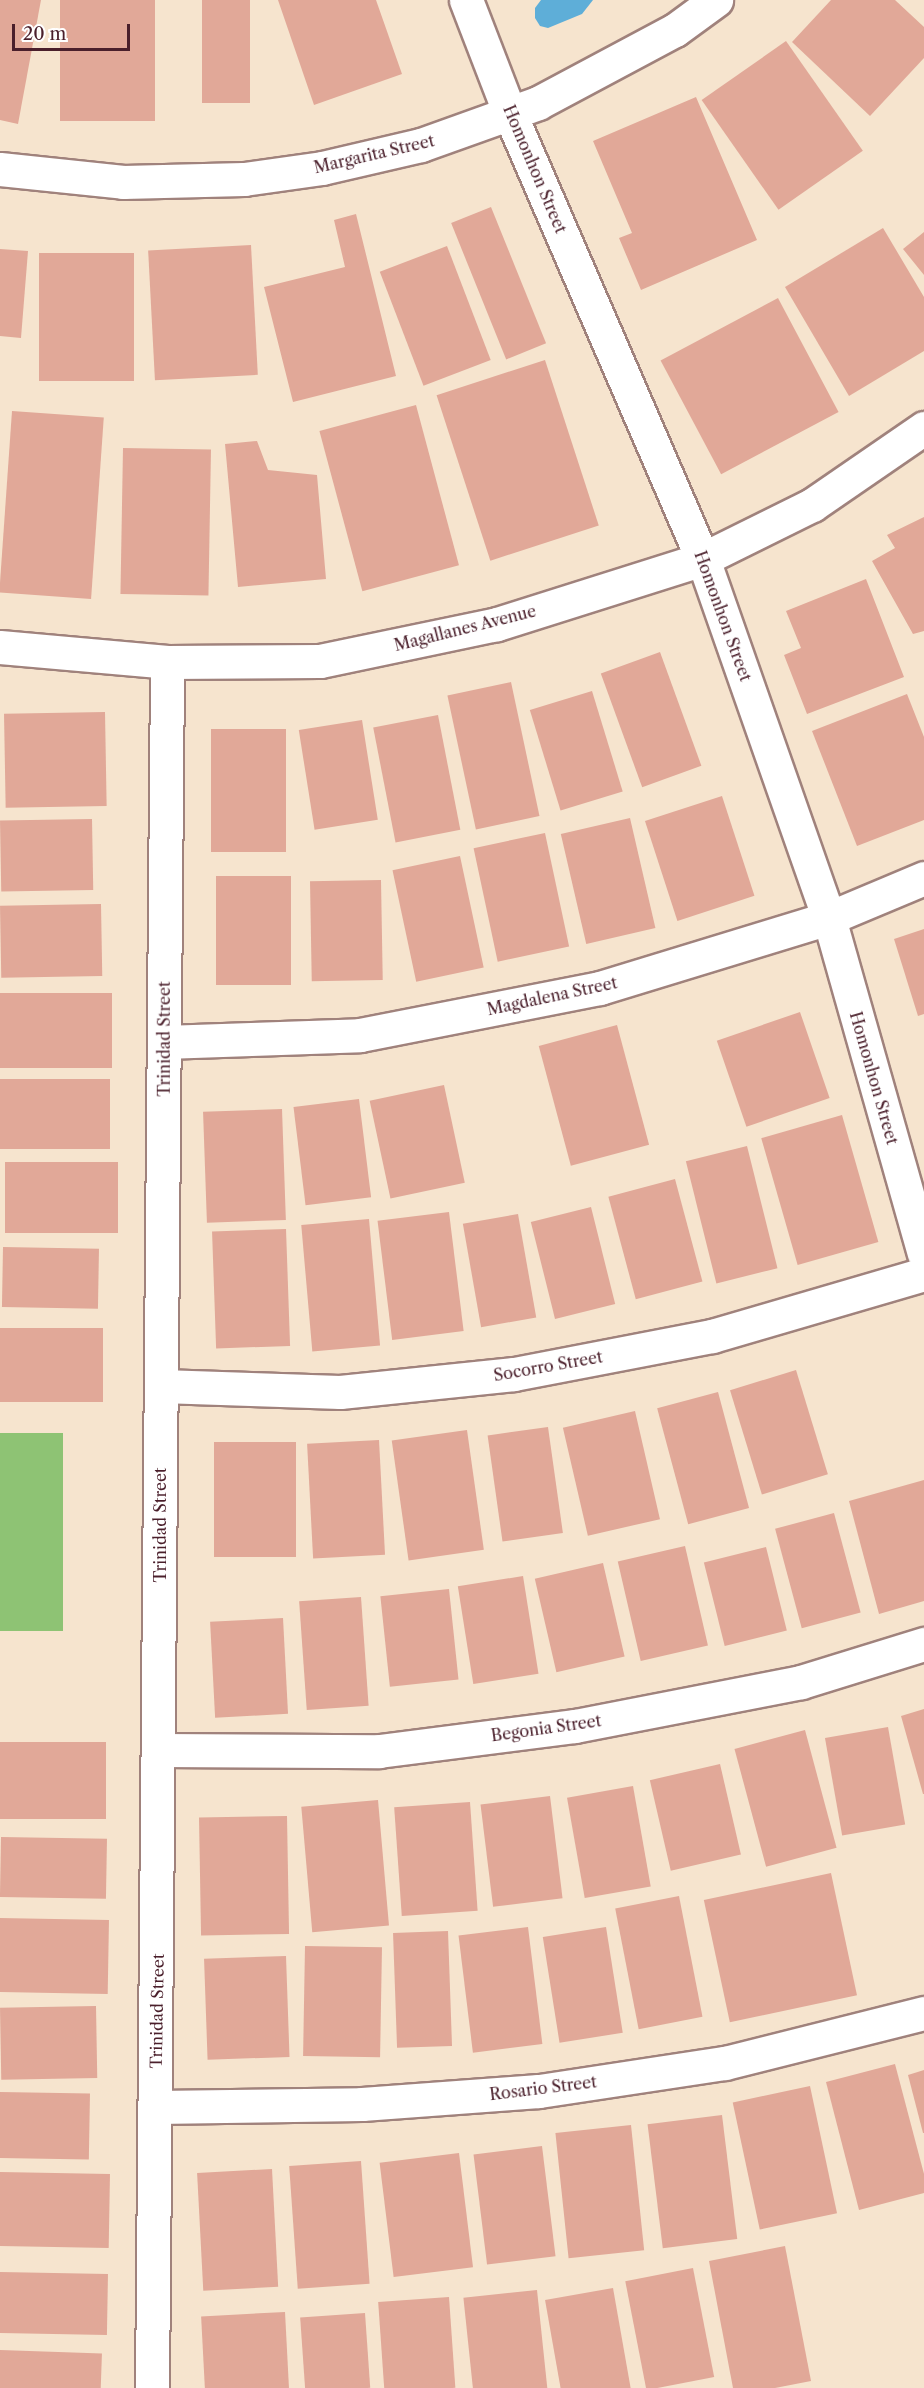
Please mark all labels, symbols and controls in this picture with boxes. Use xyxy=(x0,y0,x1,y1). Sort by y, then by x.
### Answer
scale bar xyxy=(15,12,134,50)
text: 20 m xyxy=(23,23,66,45)
street label: Homonhon Street xyxy=(499,102,571,236)
street label: Margarita Street xyxy=(312,131,436,177)
street label: Homonhon Street xyxy=(690,548,756,684)
street label: Magallanes Avenue xyxy=(392,601,538,655)
street label: Magdalena Street xyxy=(485,973,619,1019)
street label: Trinidad Street xyxy=(154,981,174,1097)
street label: Homonhon Street xyxy=(846,1009,902,1147)
street label: Socorro Street xyxy=(492,1347,604,1385)
street label: Trinidad Street xyxy=(150,1467,170,1583)
street label: Begonia Street xyxy=(490,1711,602,1745)
street label: Trinidad Street xyxy=(146,1953,168,2069)
street label: Rosario Street xyxy=(488,2072,598,2104)

